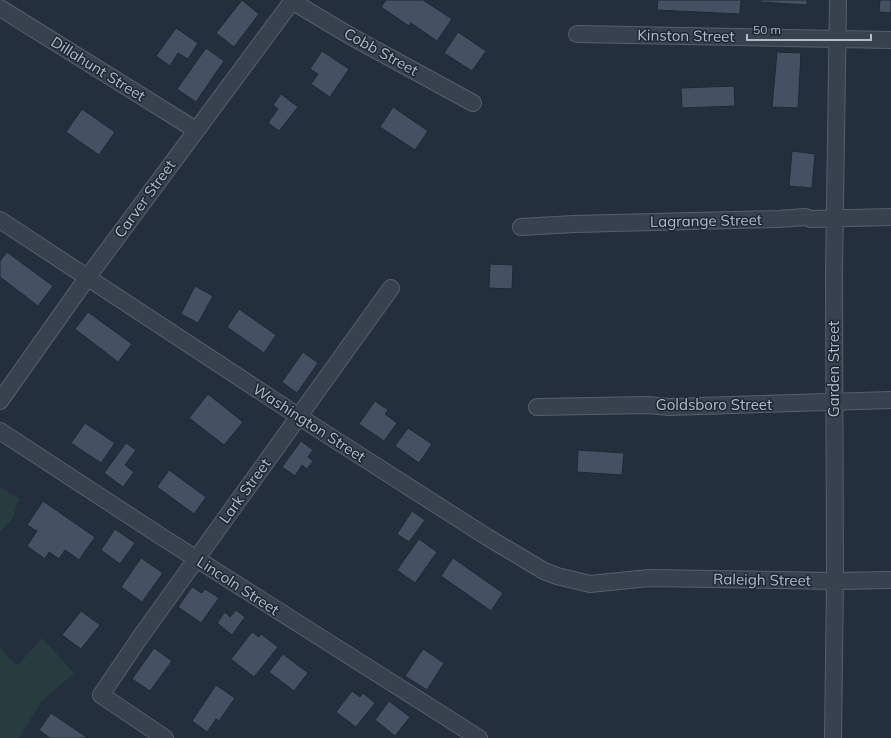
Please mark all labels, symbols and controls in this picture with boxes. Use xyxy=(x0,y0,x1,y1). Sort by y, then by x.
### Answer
scale bar xyxy=(747,16,871,42)
text: 50 m xyxy=(753,22,781,37)
street label: Cobb Street xyxy=(341,23,422,80)
street label: Kinston Street xyxy=(637,25,735,46)
street label: Dillahunt Street xyxy=(48,32,149,105)
street label: Carver Street xyxy=(110,156,179,241)
street label: Lagrange Street xyxy=(650,210,762,231)
street label: Garden Street xyxy=(824,321,843,417)
street label: Washington Street xyxy=(249,379,369,466)
street label: Goldsboro Street xyxy=(656,395,772,414)
street label: Lark Street xyxy=(215,454,275,527)
street label: Lincoln Street xyxy=(194,552,283,619)
street label: Raleigh Street xyxy=(713,569,811,590)

